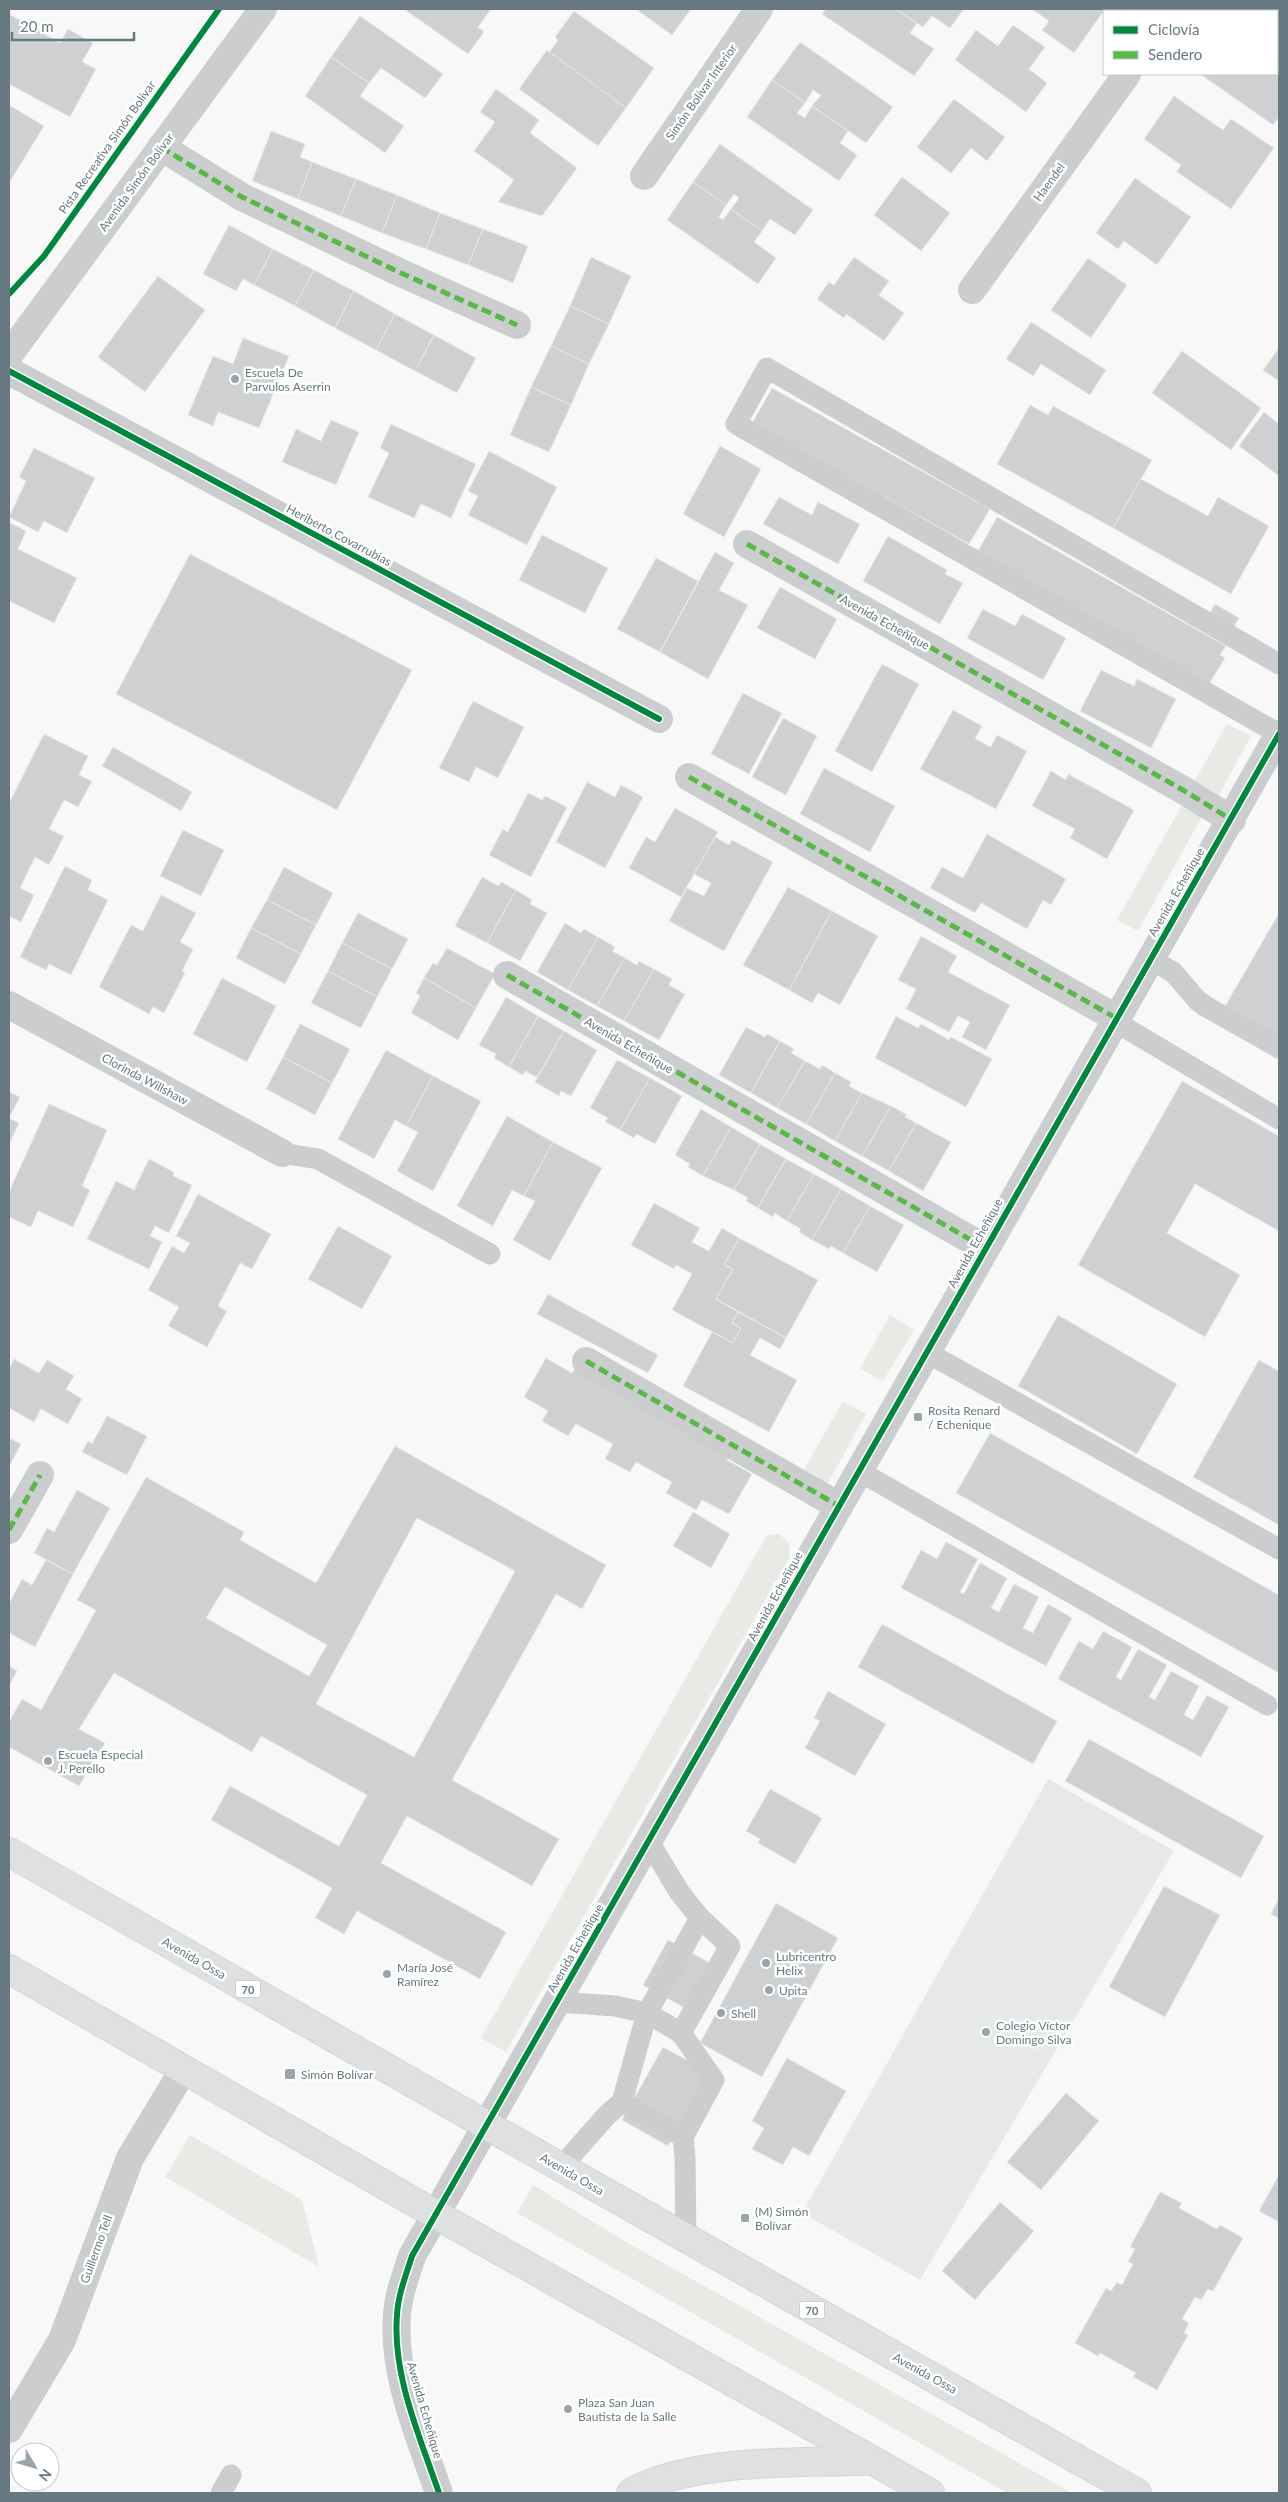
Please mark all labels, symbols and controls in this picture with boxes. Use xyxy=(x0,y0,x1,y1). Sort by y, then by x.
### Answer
scale bar xyxy=(12,10,135,42)
legend xyxy=(1103,10,1278,75)
text: 20 m xyxy=(20,17,54,35)
text: Ciclovía xyxy=(1148,20,1199,38)
street label: Simón Bolívar Interior xyxy=(662,40,740,143)
text: Sendero xyxy=(1148,45,1202,63)
street label: Pista Recreativa Simón Bolívar xyxy=(55,77,159,216)
street label: Avenida Simón Bolívar xyxy=(95,129,177,234)
street label: Haendel xyxy=(1030,160,1068,204)
place label: Escuela De Parvulos Aserrin xyxy=(245,365,331,394)
marker: Escuela De Parvulos Aserrin xyxy=(229,373,241,385)
street label: Heriberto Covarrubias xyxy=(284,501,394,569)
street label: Avenida Echeñique xyxy=(838,591,932,653)
street label: Avenida Echeñique xyxy=(1144,845,1208,939)
street label: Avenida Echeñique xyxy=(582,1013,676,1077)
street label: Clorinda Willshaw xyxy=(99,1050,191,1108)
street label: Avenida Echeñique xyxy=(944,1196,1006,1290)
place label: Rosita Renard / Echenique xyxy=(928,1403,1000,1432)
marker: Rosita Renard / Echenique xyxy=(912,1411,924,1423)
street label: Avenida Echeñique xyxy=(744,1549,806,1643)
place label: Escuela Especial J. Perello xyxy=(58,1747,143,1776)
marker: Escuela Especial J. Perello xyxy=(42,1755,54,1767)
street label: Avenida Echeñique xyxy=(543,1901,607,1995)
street label: Avenida Ossa xyxy=(159,1934,229,1982)
place label: Lubricentro Helix xyxy=(776,1949,836,1978)
marker: Lubricentro Helix xyxy=(760,1957,772,1969)
place label: María José Ramírez xyxy=(397,1960,453,1989)
marker: María José Ramírez xyxy=(381,1968,393,1980)
road number: 70 xyxy=(236,1980,260,1998)
place label: Upita xyxy=(779,1983,808,1998)
marker: Upita xyxy=(763,1984,775,1996)
place label: Shell xyxy=(731,2006,756,2021)
marker: Shell xyxy=(715,2007,727,2019)
place label: Colegio Víctor Domingo Silva xyxy=(996,2018,1072,2047)
marker: Colegio Víctor Domingo Silva xyxy=(980,2026,992,2038)
marker: Simón Bolívar xyxy=(283,2067,297,2081)
place label: Simón Bolívar xyxy=(301,2067,374,2082)
street label: Avenida Ossa xyxy=(537,2150,607,2198)
place label: (M) Simón Bolívar xyxy=(755,2204,808,2233)
marker: (M) Simón Bolívar xyxy=(739,2212,751,2224)
street label: Guillermo Tell xyxy=(77,2213,115,2285)
road number: 70 xyxy=(800,2302,824,2318)
street label: Avenida Ossa xyxy=(890,2349,960,2397)
street label: Avenida Echeñique xyxy=(404,2360,446,2460)
place label: Plaza San Juan Bautista de la Salle xyxy=(578,2395,677,2424)
marker: Plaza San Juan Bautista de la Salle xyxy=(562,2403,574,2415)
north arrow xyxy=(10,2442,60,2492)
text: N xyxy=(36,2466,56,2485)

